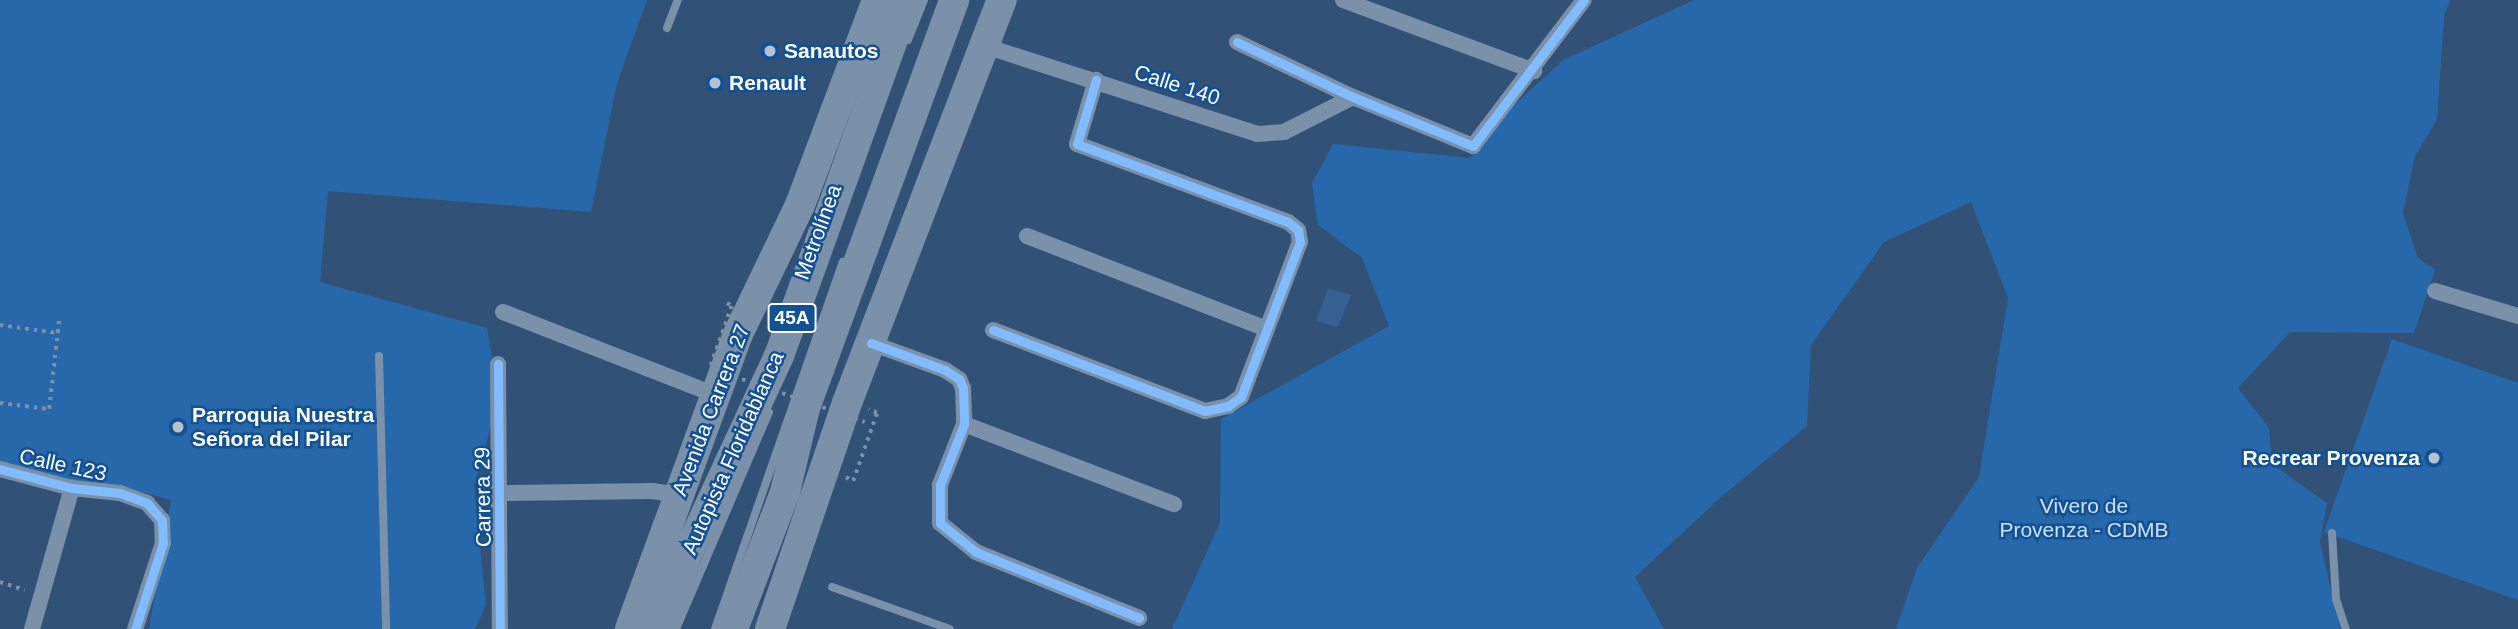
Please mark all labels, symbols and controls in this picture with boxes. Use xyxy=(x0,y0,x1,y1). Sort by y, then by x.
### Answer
place label: Sanautos xyxy=(784,38,879,64)
marker: Sanautos xyxy=(762,43,778,59)
street label: Calle 140 xyxy=(1131,59,1223,111)
place label: Renault xyxy=(729,70,806,96)
marker: Renault xyxy=(707,75,723,91)
street label: Metrolínea xyxy=(789,181,847,283)
road number: 45A xyxy=(768,302,816,334)
street label: Avenida Carrera 27 xyxy=(667,321,755,499)
street label: Autopista Floridablanca xyxy=(677,348,789,558)
place label: Parroquia Nuestra Señora del Pilar xyxy=(192,402,374,452)
marker: Parroquia Nuestra Señora del Pilar xyxy=(170,419,186,435)
street label: Calle 123 xyxy=(17,443,109,487)
place label: Recrear Provenza xyxy=(2243,445,2420,471)
street label: Carrera 29 xyxy=(470,447,496,547)
marker: Recrear Provenza xyxy=(2426,450,2442,466)
park label: Vivero de Provenza - CDMB xyxy=(1999,493,2169,543)

